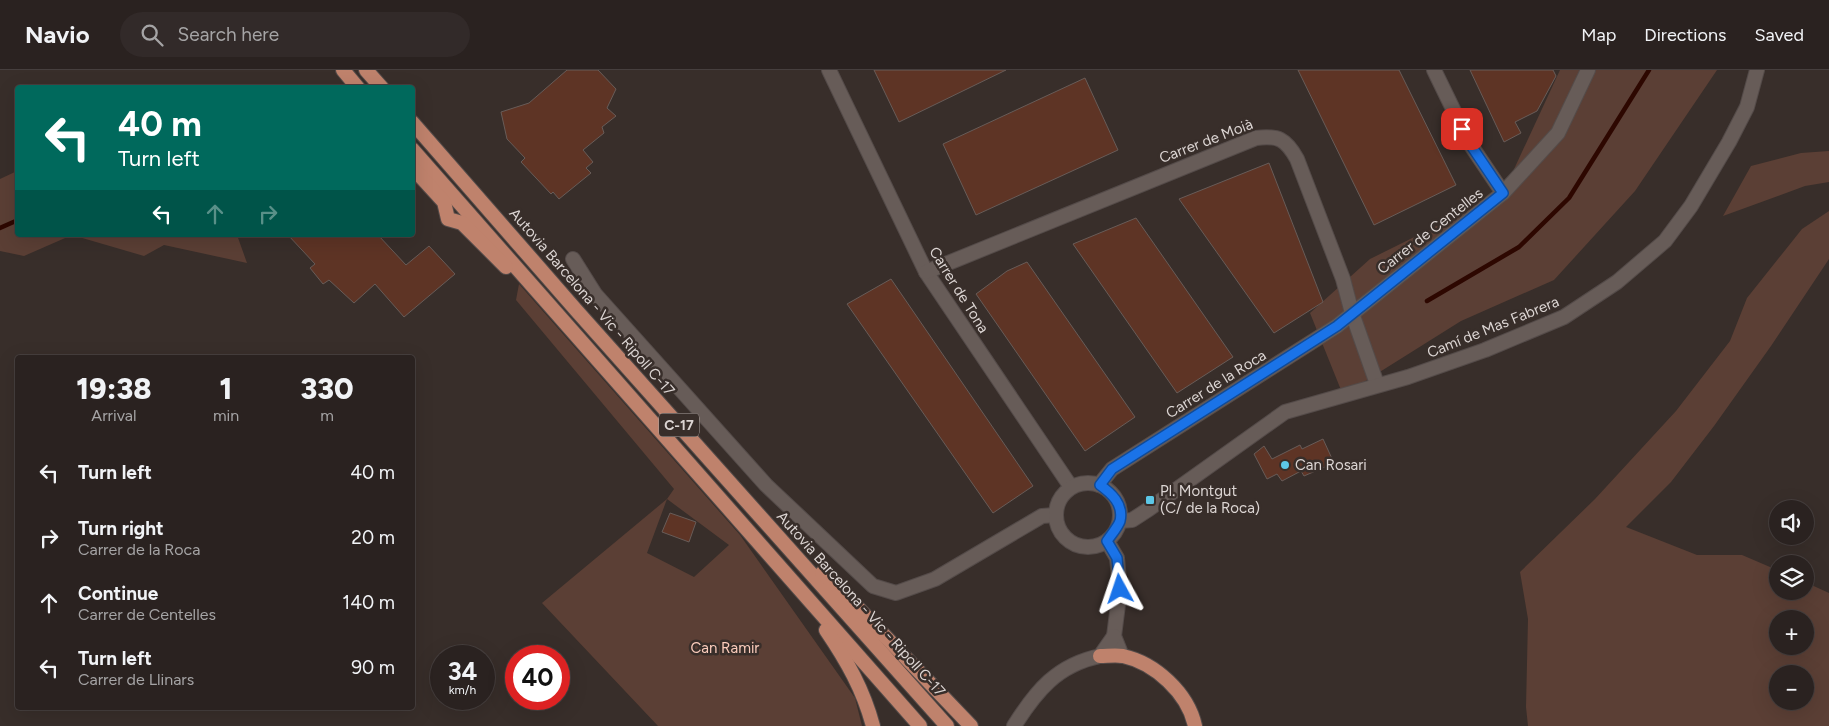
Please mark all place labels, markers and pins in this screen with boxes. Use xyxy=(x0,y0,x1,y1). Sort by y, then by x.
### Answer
pin xyxy=(1441,108,1483,150)
place label: Can Rosari xyxy=(1295,456,1367,474)
marker: Can Rosari xyxy=(1279,459,1291,471)
place label: Pl. Montgut (C/ de la Roca) xyxy=(1160,482,1260,517)
marker: Pl. Montgut (C/ de la Roca) xyxy=(1144,494,1156,506)

